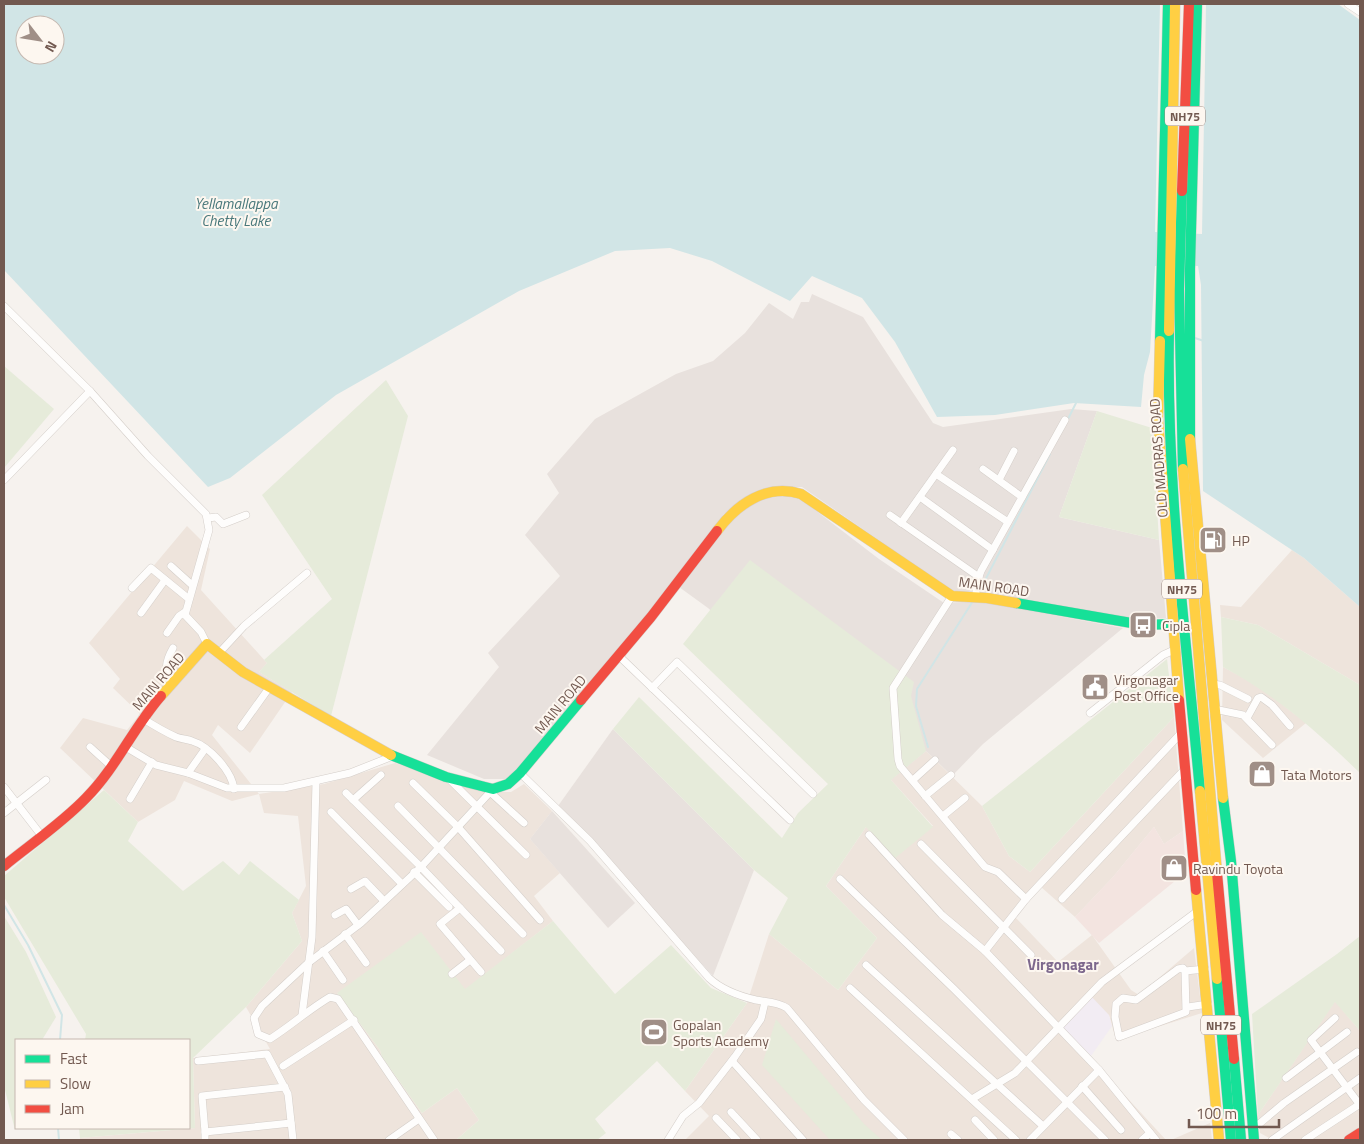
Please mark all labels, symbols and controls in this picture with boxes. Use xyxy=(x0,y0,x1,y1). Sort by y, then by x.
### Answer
north arrow xyxy=(15,15,65,65)
text: N xyxy=(40,37,63,57)
road number: NH75 xyxy=(1165,106,1205,125)
water label: Yellamallappa Chetty Lake xyxy=(195,192,279,232)
street label: OLD MADRAS ROAD xyxy=(1143,398,1173,518)
fuel station icon: HP xyxy=(1198,525,1228,555)
place label: HP xyxy=(1232,530,1250,551)
street label: MAIN ROAD xyxy=(957,571,1031,601)
road number: NH75 xyxy=(1162,580,1202,598)
bus stop icon: Cipla xyxy=(1128,610,1158,640)
place label: Cipla xyxy=(1162,615,1190,636)
street label: MAIN ROAD xyxy=(127,647,189,715)
place label: Virgonagar Post Office xyxy=(1114,669,1179,706)
street label: MAIN ROAD xyxy=(529,670,591,738)
public building icon: Virgonagar Post Office xyxy=(1080,672,1110,702)
shop icon: Tata Motors xyxy=(1247,759,1277,789)
place label: Tata Motors xyxy=(1281,764,1352,785)
shop icon: Ravindu Toyota xyxy=(1159,853,1189,883)
place label: Ravindu Toyota xyxy=(1193,858,1283,879)
district label: Virgonagar xyxy=(1027,953,1099,976)
place label: Gopalan Sports Academy xyxy=(673,1014,769,1051)
road number: NH75 xyxy=(1201,1016,1241,1034)
sports icon: Gopalan Sports Academy xyxy=(639,1017,669,1047)
legend xyxy=(15,1039,190,1129)
text: Fast xyxy=(60,1047,88,1070)
text: Slow xyxy=(60,1072,91,1095)
scale bar xyxy=(1189,1096,1279,1128)
text: Jam xyxy=(60,1097,84,1120)
text: 100 m xyxy=(1196,1102,1237,1125)

